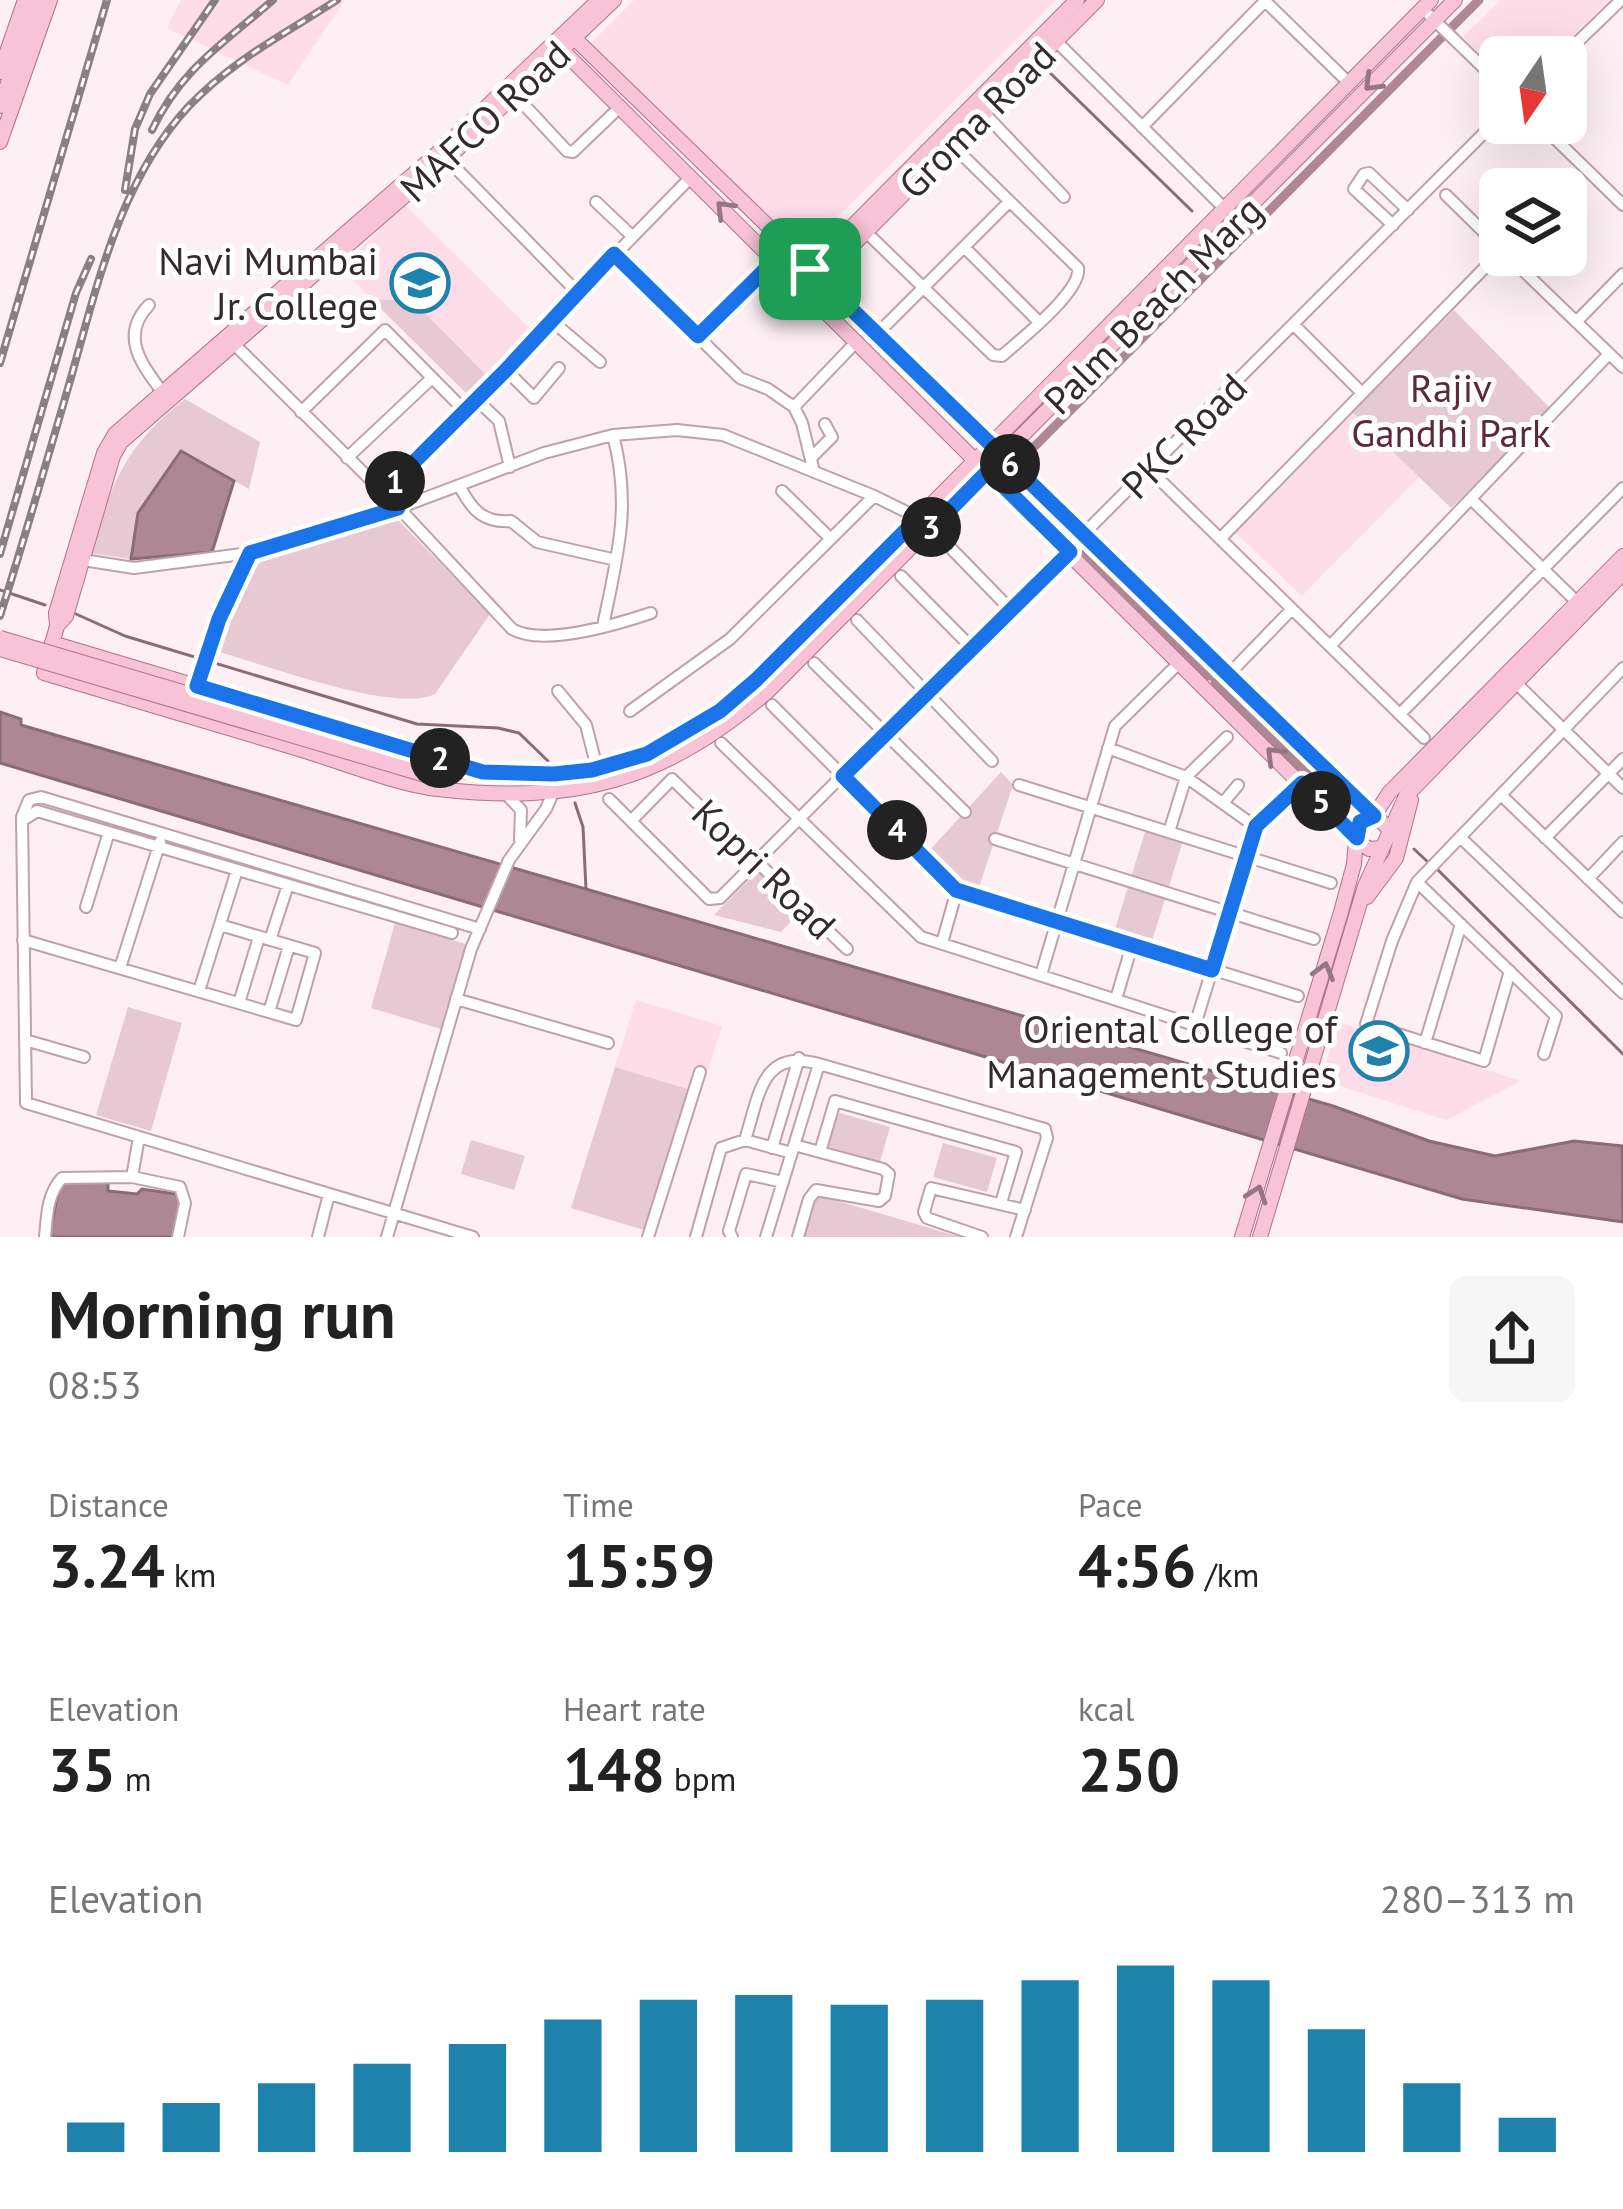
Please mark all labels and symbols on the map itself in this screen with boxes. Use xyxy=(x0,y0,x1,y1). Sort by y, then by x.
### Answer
street label: MAFCO Road xyxy=(389,29,581,213)
street label: Groma Road xyxy=(887,30,1066,209)
north arrow xyxy=(1479,36,1587,144)
one-way arrow xyxy=(1365,69,1387,91)
street label: Palm Beach Marg xyxy=(1032,184,1273,425)
one-way arrow xyxy=(716,202,738,224)
pin xyxy=(759,218,861,320)
place label: Navi Mumbai Jr. College xyxy=(158,235,378,331)
school or university icon: Navi Mumbai Jr. College xyxy=(389,252,451,314)
street label: PKC Road xyxy=(1110,362,1257,509)
park label: Rajiv Gandhi Park xyxy=(1351,362,1551,458)
pin: 6 xyxy=(980,434,1040,494)
pin: 1 xyxy=(365,451,425,511)
pin: 3 xyxy=(901,497,961,557)
pin: 2 xyxy=(410,728,470,788)
one-way arrow xyxy=(1266,748,1288,770)
pin: 5 xyxy=(1291,771,1351,831)
street label: Kopri Road xyxy=(682,788,847,950)
pin: 4 xyxy=(867,800,927,860)
one-way arrow xyxy=(1310,961,1335,982)
place label: Oriental College of Management Studies xyxy=(986,1003,1339,1099)
school or university icon: Oriental College of Management Studies xyxy=(1348,1020,1410,1082)
one-way arrow xyxy=(1243,1185,1267,1206)

